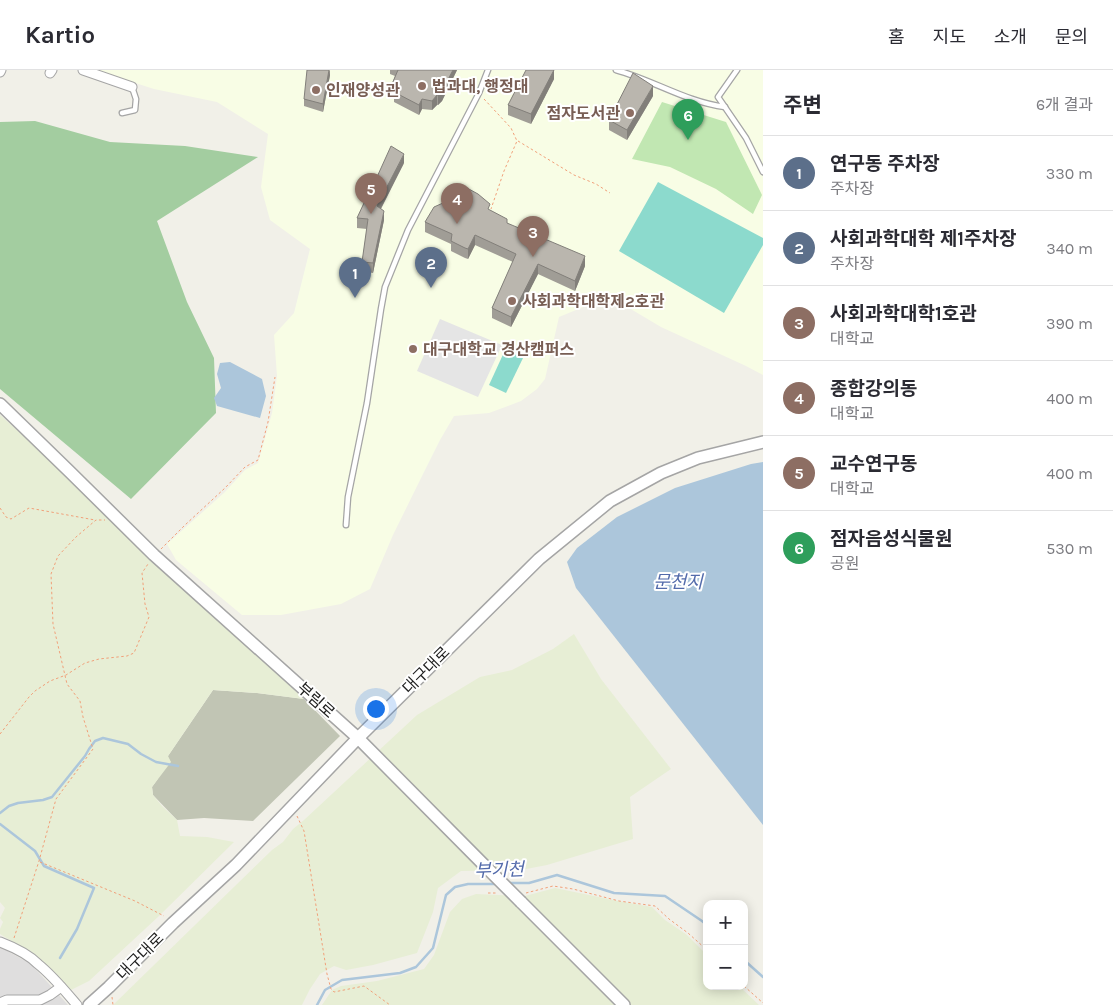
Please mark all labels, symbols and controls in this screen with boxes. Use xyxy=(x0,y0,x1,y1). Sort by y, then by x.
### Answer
text: Kartio xyxy=(25,21,95,49)
text: 홈 xyxy=(888,26,905,48)
text: 지도 xyxy=(933,26,966,48)
text: 소개 xyxy=(994,26,1027,48)
text: 문의 xyxy=(1055,26,1088,48)
place label: 법과대, 행정대 xyxy=(432,77,528,96)
marker: 법과대, 행정대 xyxy=(416,80,428,92)
place label: 인재양성관 xyxy=(326,81,400,100)
marker: 인재양성관 xyxy=(310,84,322,96)
text: 주변 xyxy=(783,93,822,117)
text: 6개 결과 xyxy=(1036,95,1093,114)
pin: 6 xyxy=(672,99,704,140)
place label: 점자도서관 xyxy=(546,104,620,123)
marker: 점자도서관 xyxy=(624,107,636,119)
text: 연구동 주차장 xyxy=(830,153,940,175)
text: 1 xyxy=(796,164,802,183)
text: 330 m xyxy=(1046,164,1093,183)
pin: 5 xyxy=(355,173,387,214)
text: 주차장 xyxy=(830,179,874,198)
pin: 4 xyxy=(441,183,473,224)
pin: 3 xyxy=(517,216,549,257)
text: 사회과학대학 제1주차장 xyxy=(830,228,1016,250)
text: 2 xyxy=(794,239,804,258)
text: 340 m xyxy=(1046,239,1093,258)
pin: 2 xyxy=(415,247,447,288)
text: 주차장 xyxy=(830,254,874,273)
pin: 1 xyxy=(339,257,371,298)
place label: 사회과학대학제2호관 xyxy=(522,292,664,311)
marker: 사회과학대학제2호관 xyxy=(506,295,518,307)
text: 사회과학대학1호관 xyxy=(830,303,977,325)
text: 3 xyxy=(794,314,804,333)
text: 390 m xyxy=(1046,314,1093,333)
text: 대학교 xyxy=(830,329,874,348)
place label: 대구대학교 경산캠퍼스 xyxy=(423,340,575,359)
marker: 대구대학교 경산캠퍼스 xyxy=(407,343,419,355)
text: 종합강의동 xyxy=(830,378,917,400)
text: 4 xyxy=(794,389,804,408)
text: 400 m xyxy=(1046,389,1093,408)
text: 대학교 xyxy=(830,404,874,423)
text: 교수연구동 xyxy=(830,453,917,475)
text: 5 xyxy=(794,464,804,483)
text: 400 m xyxy=(1046,464,1093,483)
text: 대학교 xyxy=(830,479,874,498)
text: 점자음성식물원 xyxy=(830,528,952,550)
text: 6 xyxy=(794,539,804,558)
text: 530 m xyxy=(1046,539,1093,558)
text: 공원 xyxy=(830,554,859,573)
water label: 문천지 xyxy=(653,571,704,593)
street label: 대구대로 xyxy=(398,642,454,698)
street label: 부림로 xyxy=(293,678,339,722)
your location xyxy=(363,696,389,722)
water label: 부기천 xyxy=(474,858,527,882)
map controls xyxy=(703,900,748,990)
button: + xyxy=(703,900,748,945)
street label: 대구대로 xyxy=(112,928,168,984)
button: − xyxy=(703,945,748,990)

